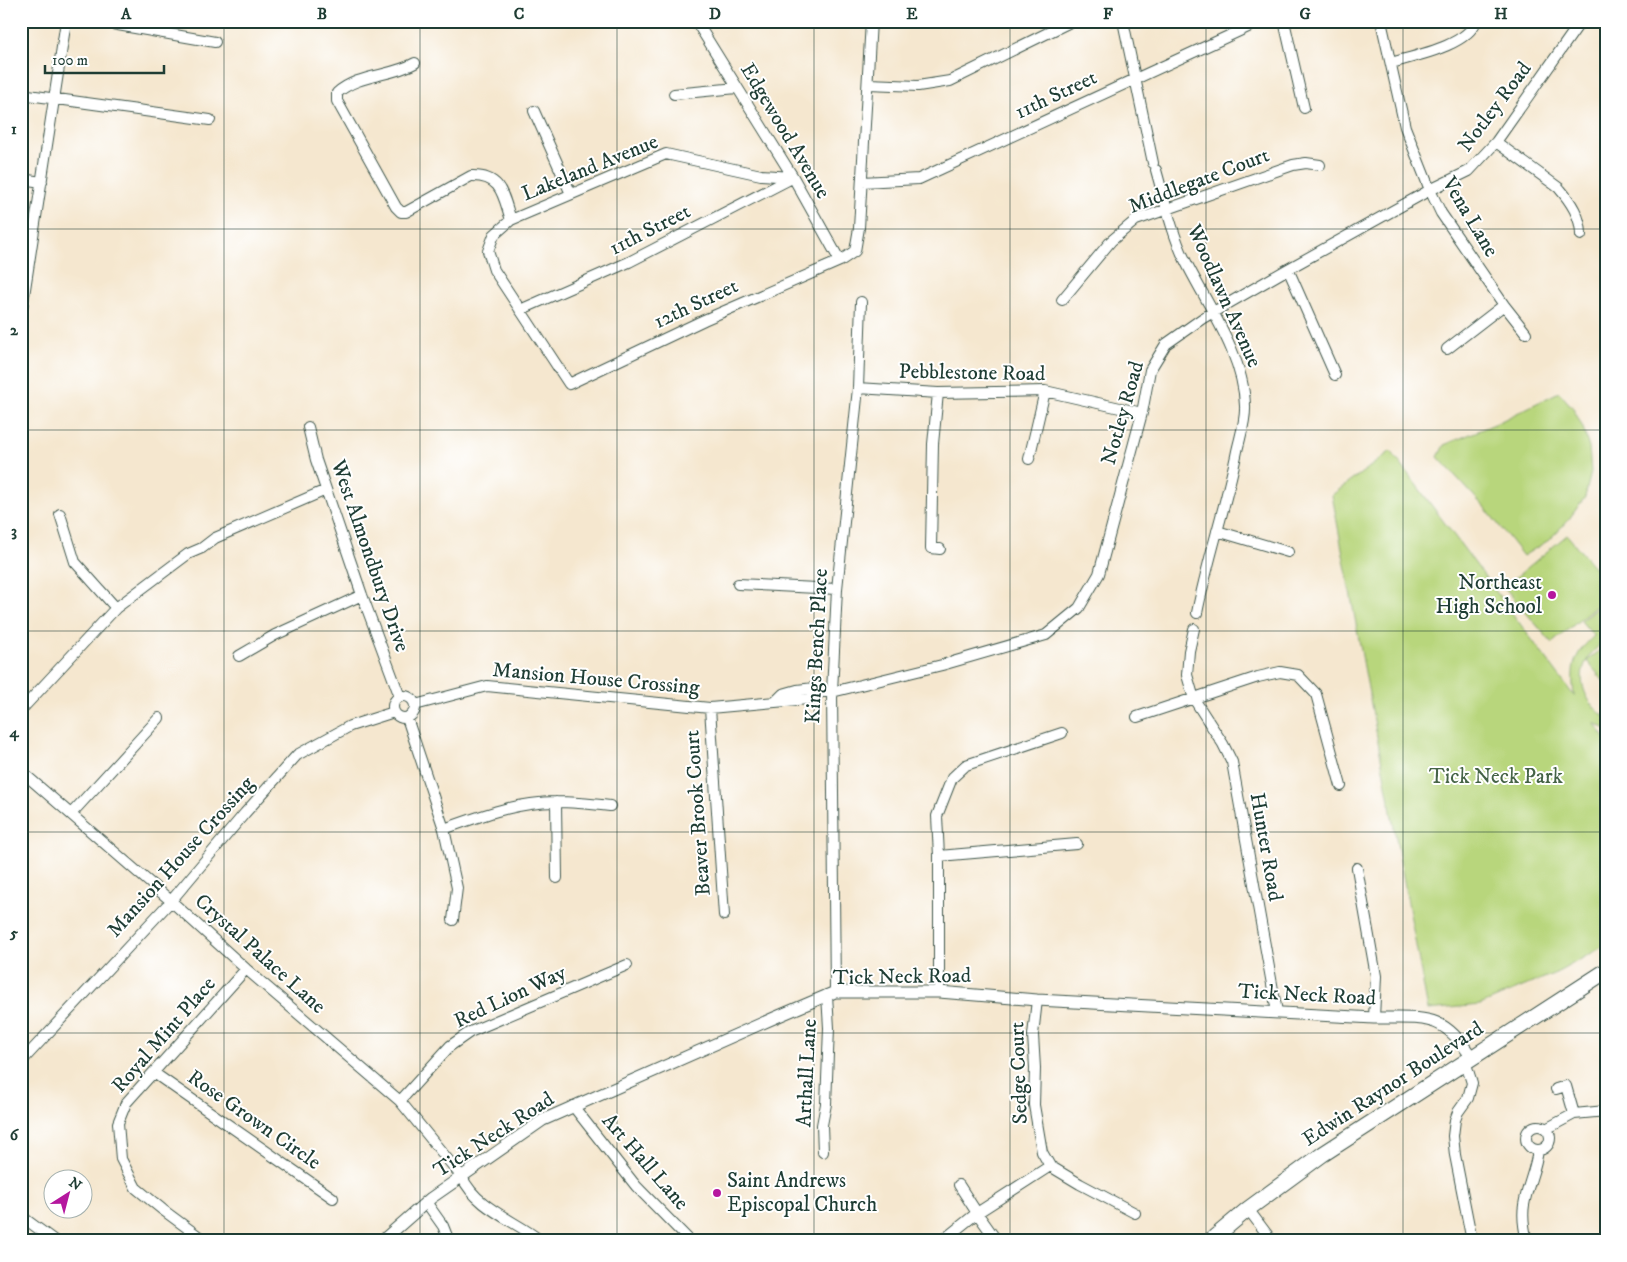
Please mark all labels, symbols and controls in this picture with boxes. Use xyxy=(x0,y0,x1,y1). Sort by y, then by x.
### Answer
text: A xyxy=(120,4,132,24)
text: B xyxy=(317,4,327,24)
text: C xyxy=(514,4,524,24)
text: D xyxy=(709,4,721,24)
text: E xyxy=(906,4,918,24)
text: F xyxy=(1103,4,1113,24)
text: G xyxy=(1299,4,1311,24)
text: H xyxy=(1494,4,1508,24)
scale bar xyxy=(45,42,164,74)
text: 100 m xyxy=(52,51,88,70)
street label: Notley Road xyxy=(1453,56,1538,157)
street label: Edgewood Avenue xyxy=(734,58,836,204)
street label: 11th Street xyxy=(1011,65,1101,125)
text: 1 xyxy=(11,119,17,139)
street label: Lakeland Avenue xyxy=(518,129,662,207)
street label: Middlegate Court xyxy=(1125,142,1273,220)
street label: Vena Lane xyxy=(1435,171,1504,262)
street label: 11th Street xyxy=(605,198,695,261)
street label: Woodlawn Avenue xyxy=(1180,220,1267,372)
street label: 12th Street xyxy=(650,273,742,335)
text: 2 xyxy=(10,320,19,340)
street label: Notley Road xyxy=(1096,358,1150,468)
street label: Pebblestone Road xyxy=(898,359,1046,387)
street label: West Almondbury Drive xyxy=(325,456,415,656)
text: 3 xyxy=(11,521,17,541)
street label: Kings Bench Place xyxy=(800,567,834,724)
place label: Northeast High School xyxy=(1436,570,1543,620)
marker: Northeast High School xyxy=(1546,589,1558,601)
street label: Mansion House Crossing xyxy=(491,657,701,701)
text: 4 xyxy=(8,722,19,742)
street label: Beaver Brook Court xyxy=(679,729,717,897)
park label: Tick Neck Park xyxy=(1429,764,1564,790)
street label: Mansion House Crossing xyxy=(102,771,261,943)
street label: Hunter Road xyxy=(1244,791,1288,904)
street label: Crystal Palace Lane xyxy=(189,888,331,1020)
text: 5 xyxy=(9,923,18,943)
street label: Red Lion Way xyxy=(450,959,571,1034)
street label: Tick Neck Road xyxy=(833,963,972,991)
street label: Royal Mint Place xyxy=(106,971,222,1098)
street label: Tick Neck Road xyxy=(1237,978,1377,1012)
street label: Edwin Raynor Boulevard xyxy=(1298,1015,1489,1152)
street label: Arthall Lane xyxy=(791,1018,823,1128)
street label: Sedge Court xyxy=(1004,1021,1034,1125)
street label: Rose Grown Circle xyxy=(182,1064,326,1176)
street label: Tick Neck Road xyxy=(429,1086,559,1184)
street label: Art Hall Lane xyxy=(596,1108,694,1216)
text: 6 xyxy=(10,1125,20,1145)
place label: Saint Andrews Episcopal Church xyxy=(727,1168,877,1218)
north arrow xyxy=(42,1170,92,1220)
text: N xyxy=(65,1174,85,1195)
marker: Saint Andrews Episcopal Church xyxy=(711,1187,723,1199)

